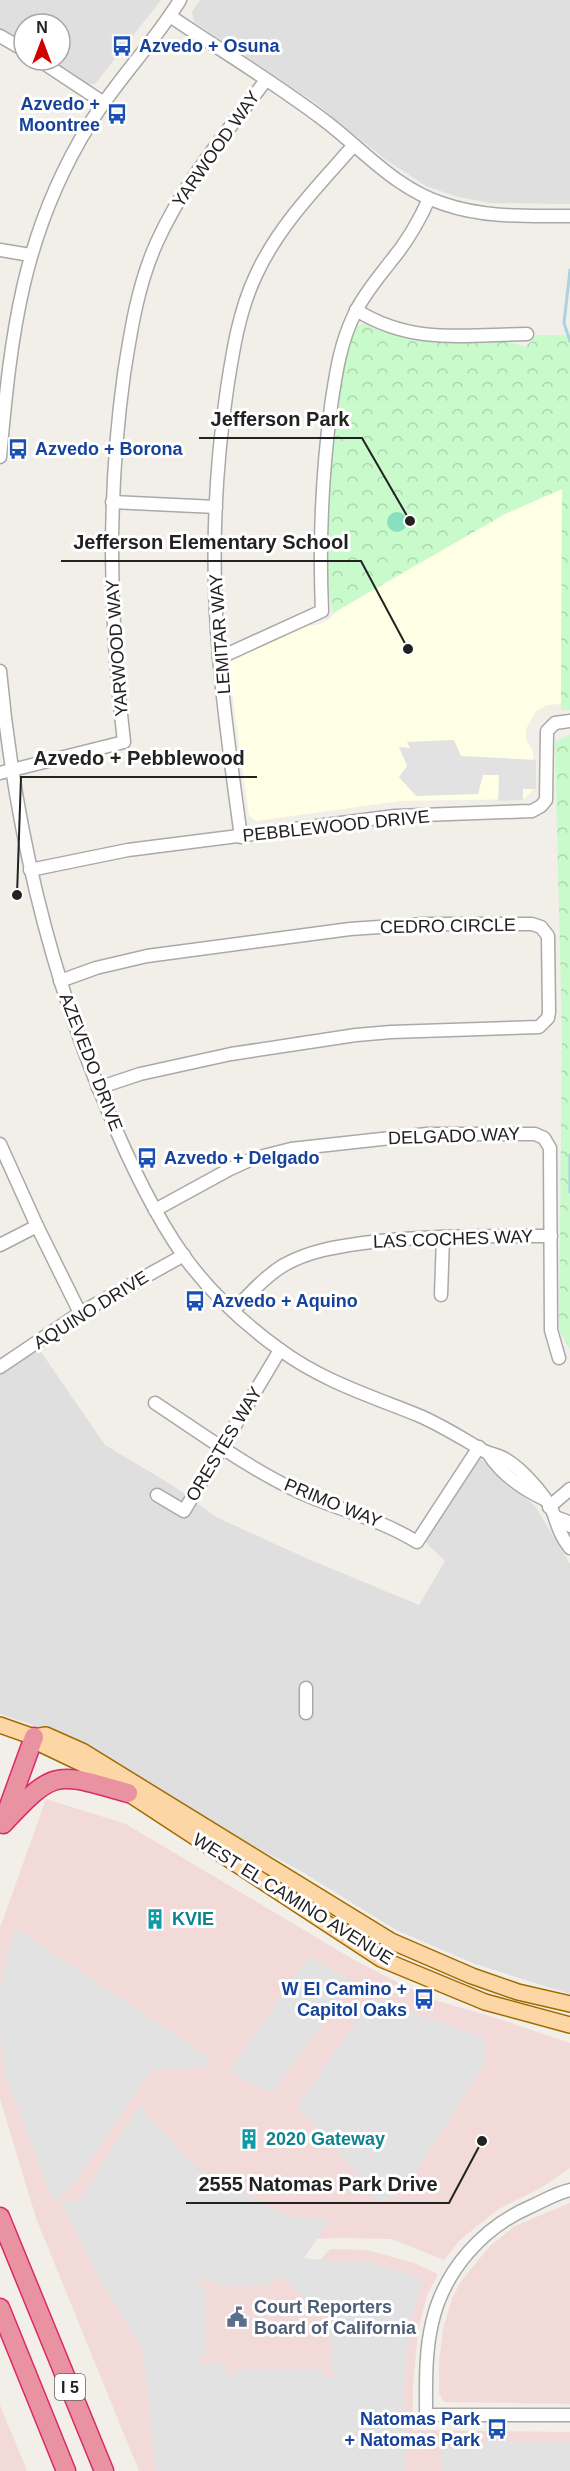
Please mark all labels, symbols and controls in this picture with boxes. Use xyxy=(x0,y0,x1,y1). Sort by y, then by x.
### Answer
north arrow xyxy=(12,12,72,72)
text: N xyxy=(36,19,48,36)
bus stop icon: Azvedo + Osuna xyxy=(110,34,134,58)
place label: Azvedo + Osuna xyxy=(139,36,281,56)
street label: YARWOOD WAY xyxy=(168,87,264,211)
place label: Azvedo + Moontree xyxy=(19,94,100,135)
bus stop icon: Azvedo + Moontree xyxy=(105,102,129,126)
callout: Jefferson Park xyxy=(199,400,362,438)
text: Jefferson Park xyxy=(211,408,350,430)
bus stop icon: Azvedo + Borona xyxy=(6,437,30,461)
place label: Azvedo + Borona xyxy=(35,439,184,459)
callout: Jefferson Elementary School xyxy=(61,523,361,561)
text: Jefferson Elementary School xyxy=(73,531,349,553)
street label: LEMITAR WAY xyxy=(206,573,234,695)
street label: YARWOOD WAY xyxy=(102,579,132,717)
callout: Azvedo + Pebblewood xyxy=(21,739,257,777)
text: Azvedo + Pebblewood xyxy=(33,747,245,769)
street label: PEBBLEWOOD DRIVE xyxy=(241,806,431,846)
street label: CEDRO CIRCLE xyxy=(380,915,516,937)
street label: AZEVEDO DRIVE xyxy=(55,990,127,1134)
street label: DELGADO WAY xyxy=(388,1124,520,1148)
bus stop icon: Azvedo + Delgado xyxy=(135,1146,159,1170)
place label: Azvedo + Delgado xyxy=(164,1148,320,1168)
street label: LAS COCHES WAY xyxy=(373,1226,533,1252)
street label: AQUINO DRIVE xyxy=(30,1267,152,1353)
bus stop icon: Azvedo + Aquino xyxy=(183,1289,207,1313)
place label: Azvedo + Aquino xyxy=(212,1291,358,1311)
street label: ORESTES WAY xyxy=(182,1383,266,1505)
street label: PRIMO WAY xyxy=(282,1474,384,1532)
street label: WEST EL CAMINO AVENUE xyxy=(189,1829,397,1969)
building icon: KVIE xyxy=(143,1907,167,1931)
place label: KVIE xyxy=(172,1909,214,1929)
place label: W El Camino + Capitol Oaks xyxy=(281,1979,407,2020)
bus stop icon: W El Camino + Capitol Oaks xyxy=(412,1987,436,2011)
building icon: 2020 Gateway xyxy=(237,2127,261,2151)
place label: 2020 Gateway xyxy=(266,2129,385,2149)
callout: 2555 Natomas Park Drive xyxy=(186,2165,449,2203)
text: 2555 Natomas Park Drive xyxy=(198,2173,438,2195)
place label: Court Reporters Board of California xyxy=(254,2297,417,2338)
public building icon: Court Reporters Board of California xyxy=(225,2305,249,2329)
road number: I 5 xyxy=(55,2374,85,2400)
place label: Natomas Park + Natomas Park xyxy=(344,2409,481,2450)
bus stop icon: Natomas Park + Natomas Park xyxy=(485,2417,509,2441)

